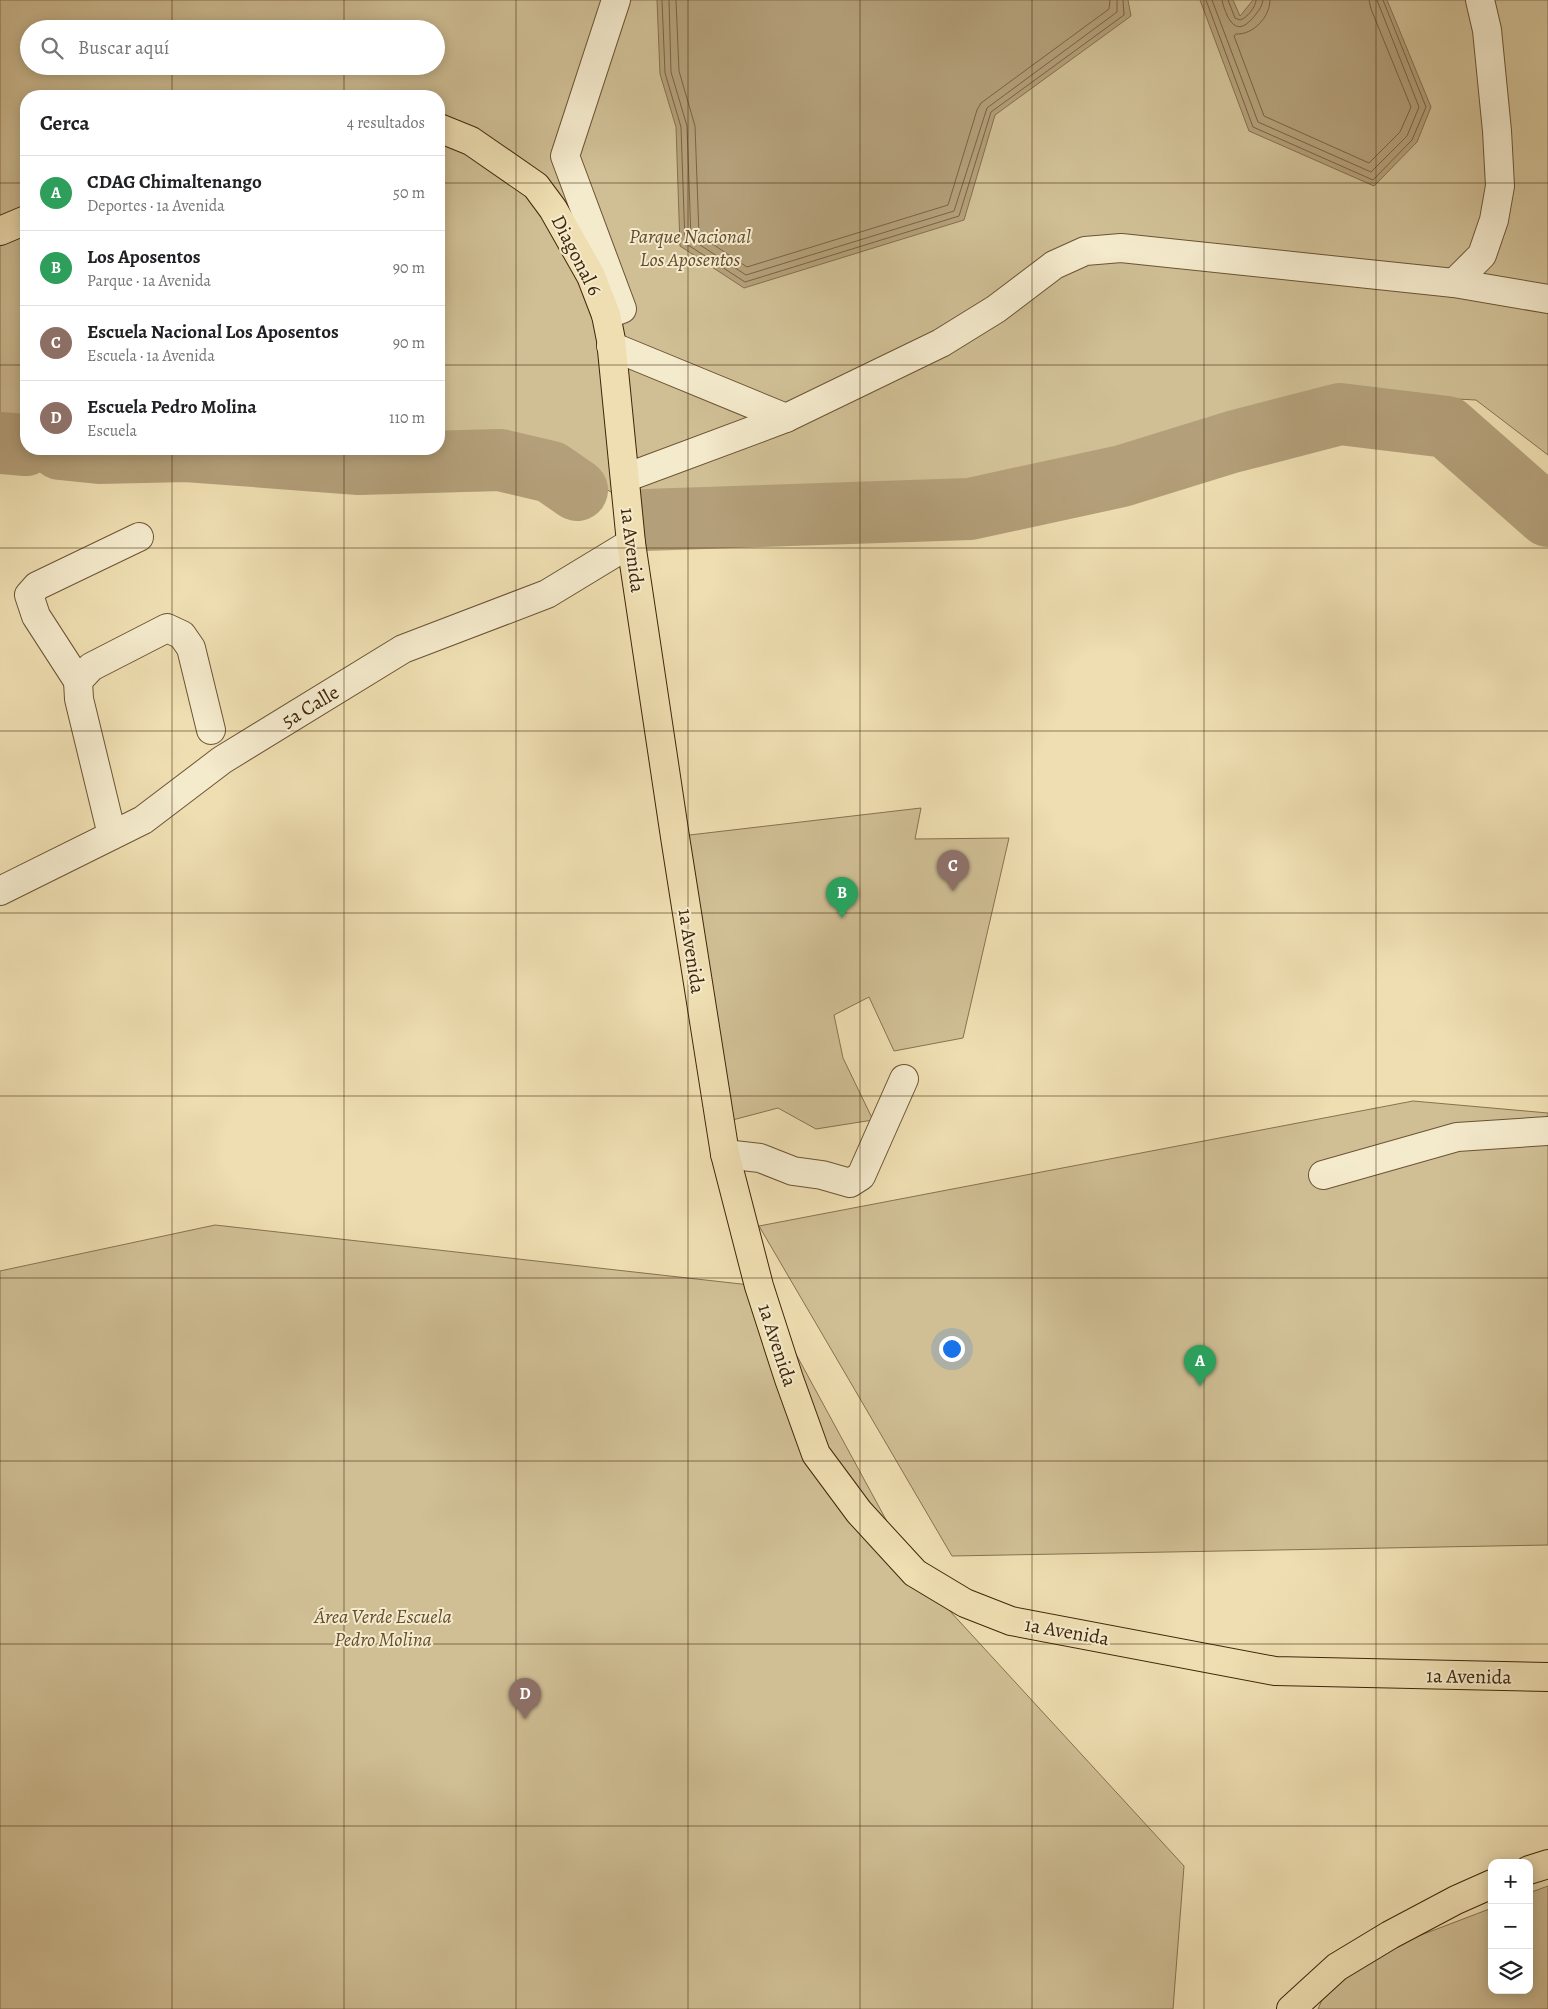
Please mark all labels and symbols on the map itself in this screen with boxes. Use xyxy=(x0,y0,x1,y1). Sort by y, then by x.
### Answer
street label: Diagonal 6 xyxy=(545,210,608,300)
park label: Parque Nacional Los Aposentos xyxy=(629,223,751,273)
street label: 1a Avenida xyxy=(614,506,651,595)
street label: 5a Calle xyxy=(277,679,344,734)
pin: C xyxy=(937,850,969,891)
pin: B xyxy=(826,877,858,918)
street label: 1a Avenida xyxy=(671,907,712,996)
street label: 1a Avenida xyxy=(751,1300,804,1391)
your location xyxy=(939,1336,965,1362)
pin: A xyxy=(1184,1345,1216,1386)
park label: Área Verde Escuela Pedro Molina xyxy=(313,1603,452,1653)
street label: 1a Avenida xyxy=(1022,1611,1112,1652)
street label: 1a Avenida xyxy=(1426,1662,1513,1691)
pin: D xyxy=(509,1678,541,1719)

